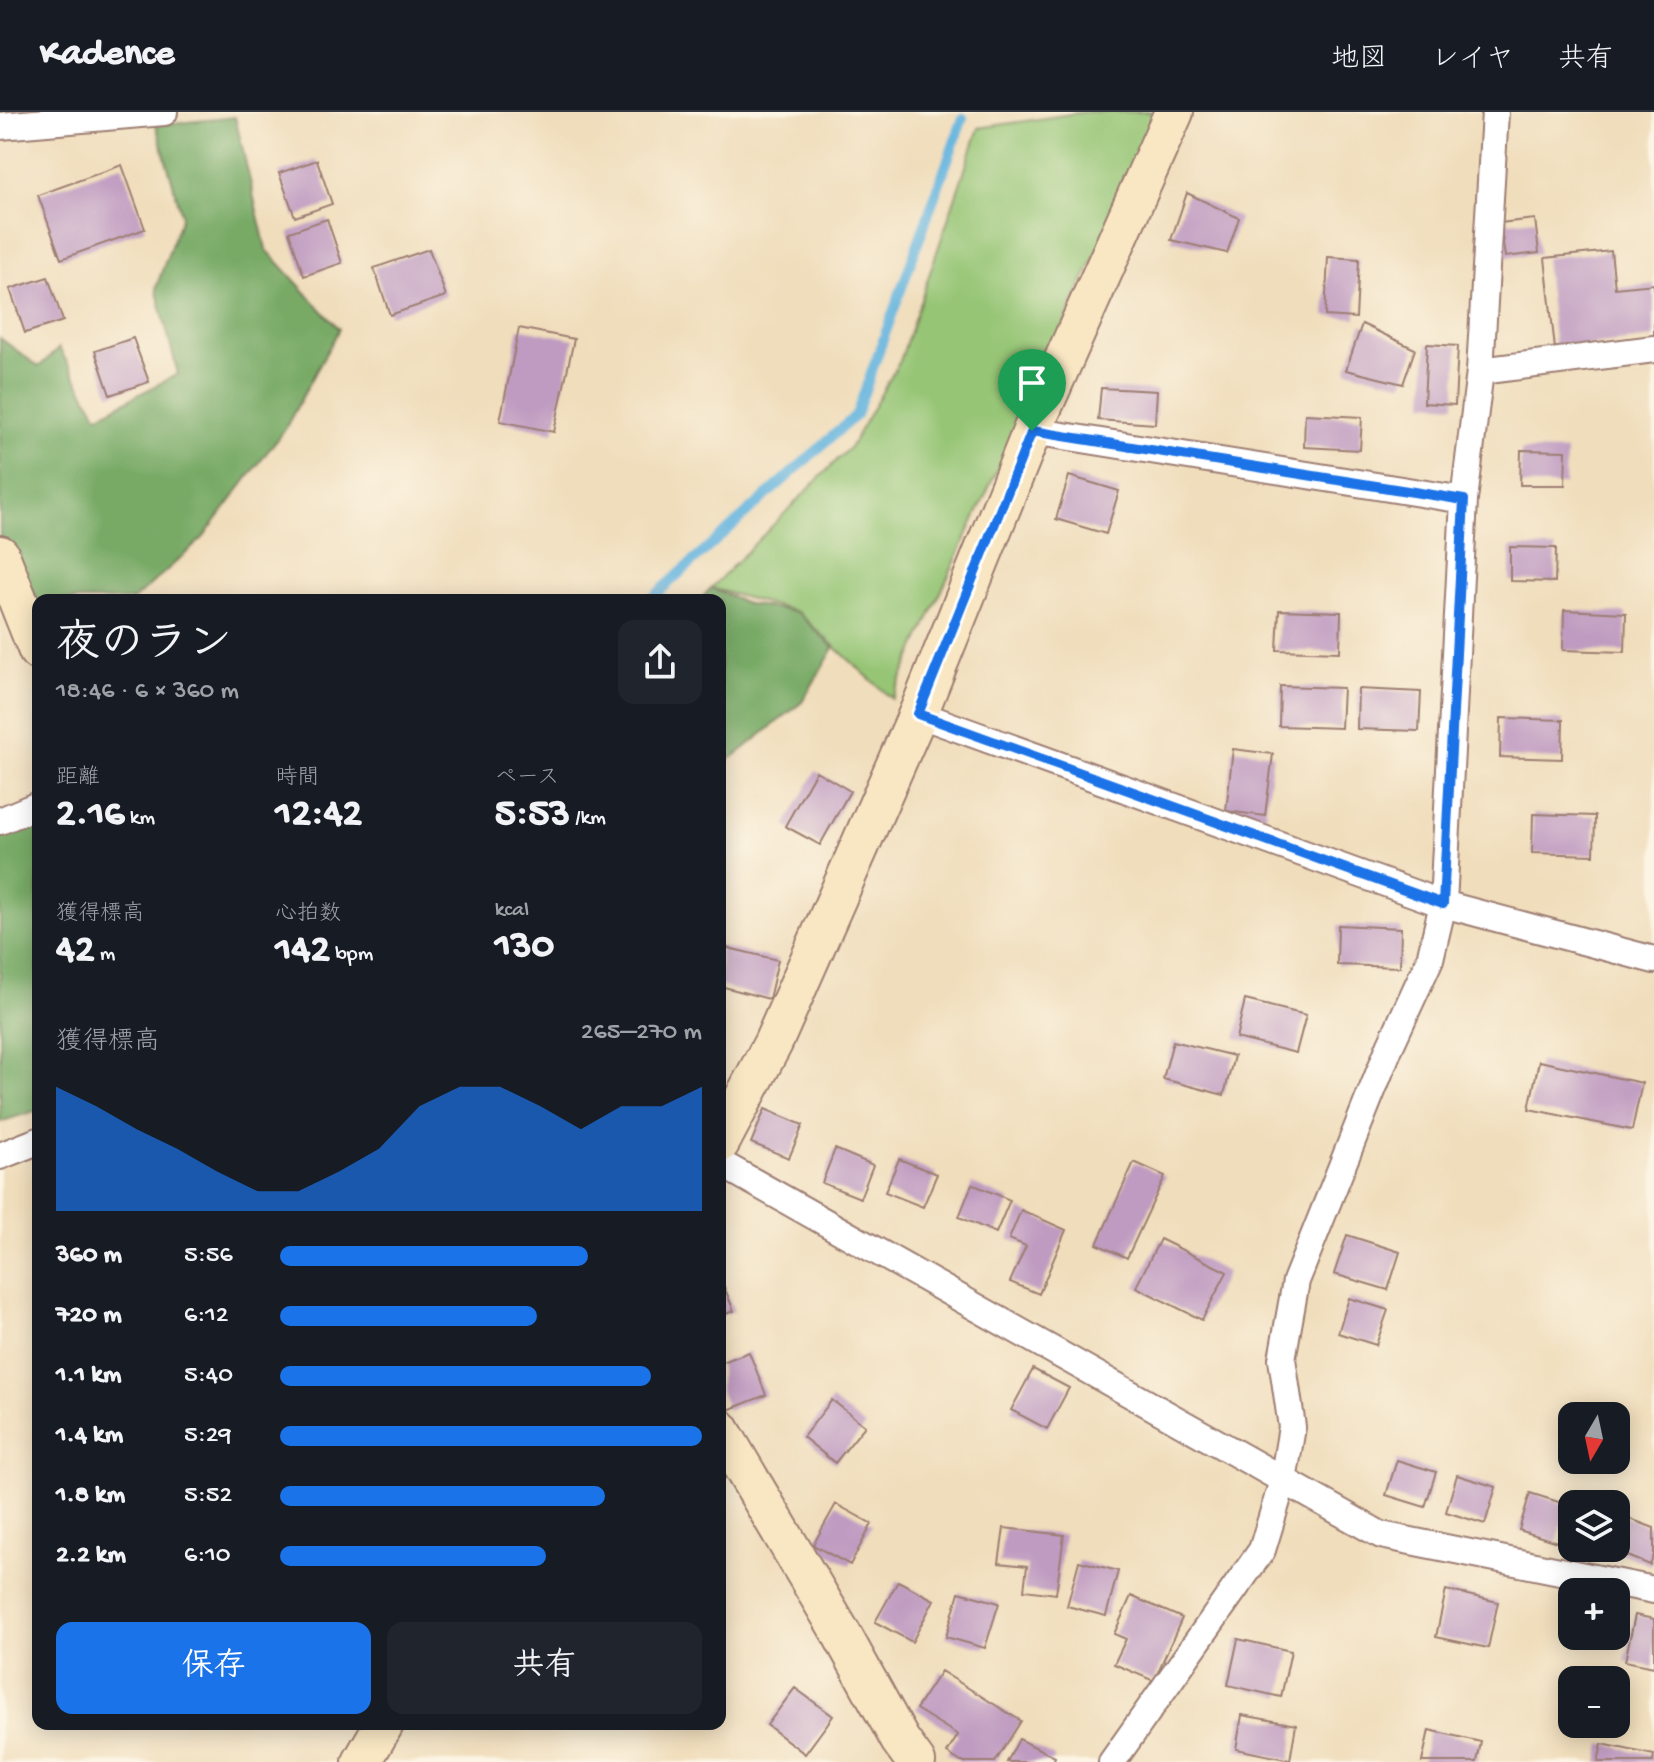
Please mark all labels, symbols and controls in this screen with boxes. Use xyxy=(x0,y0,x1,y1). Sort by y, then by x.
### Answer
text: Kadence xyxy=(40,33,174,77)
text: 地図 xyxy=(1331,44,1387,77)
text: レイヤ xyxy=(1431,44,1514,77)
text: 共有 xyxy=(1558,44,1614,77)
pin xyxy=(998,349,1066,431)
icon: arrive xyxy=(1010,361,1054,405)
button: share xyxy=(618,620,702,704)
text: 夜のラン xyxy=(56,621,232,673)
text: 18:46 · 6 × 360 m xyxy=(56,677,239,708)
text: 距離 xyxy=(56,766,100,792)
text: 時間 xyxy=(275,766,319,792)
text: ペース xyxy=(495,766,559,792)
text: 2.16 xyxy=(56,792,125,839)
text: 12:42 xyxy=(275,792,362,839)
text: 5:53 xyxy=(495,792,570,839)
text: km xyxy=(125,806,155,832)
text: /km xyxy=(570,806,606,832)
text: kcal xyxy=(495,898,529,924)
text: 獲得標高 xyxy=(56,902,144,928)
text: 心拍数 xyxy=(275,902,341,928)
text: 130 xyxy=(495,924,554,971)
text: 42 xyxy=(56,928,95,975)
text: 142 xyxy=(275,928,330,975)
text: m xyxy=(95,942,115,968)
text: bpm xyxy=(330,942,373,968)
text: 265–270 m xyxy=(581,1018,702,1049)
text: 獲得標高 xyxy=(56,1028,160,1059)
text: 360 m xyxy=(56,1241,122,1272)
text: 5:56 xyxy=(184,1241,233,1272)
text: 720 m xyxy=(56,1301,122,1332)
text: 6:12 xyxy=(184,1301,229,1332)
text: 1.1 km xyxy=(56,1361,121,1392)
text: 5:40 xyxy=(184,1361,233,1392)
north arrow xyxy=(1558,1402,1630,1474)
map controls xyxy=(1558,1402,1630,1738)
text: 1.4 km xyxy=(56,1421,123,1452)
text: 5:29 xyxy=(184,1421,232,1452)
text: 1.8 km xyxy=(56,1481,125,1512)
text: 5:52 xyxy=(184,1481,232,1512)
button: layers xyxy=(1558,1490,1630,1562)
text: 2.2 km xyxy=(56,1541,126,1572)
text: 6:10 xyxy=(184,1541,231,1572)
button: + xyxy=(1558,1578,1630,1650)
button: 保存 xyxy=(56,1622,371,1714)
button: 共有 xyxy=(387,1622,702,1714)
button: − xyxy=(1558,1666,1630,1738)

